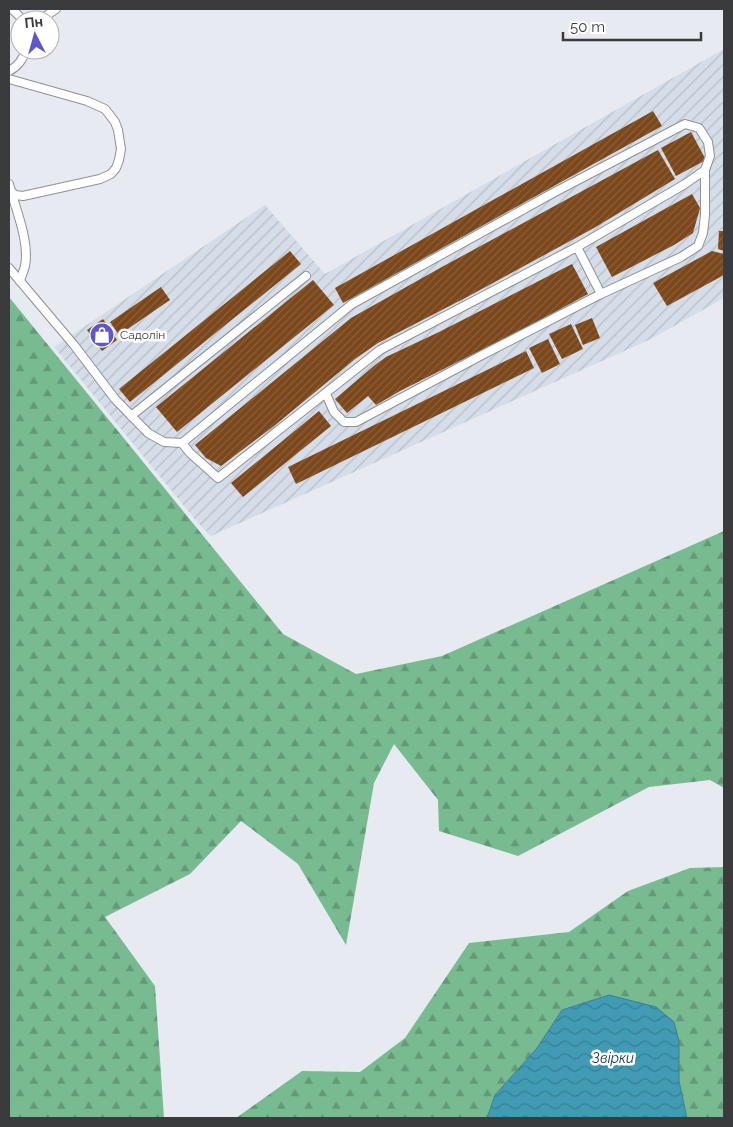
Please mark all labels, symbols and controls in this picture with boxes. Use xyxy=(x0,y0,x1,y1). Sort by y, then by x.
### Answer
north arrow xyxy=(10,10,60,60)
scale bar xyxy=(563,10,700,42)
text: Пн xyxy=(24,13,44,31)
text: 50 m xyxy=(570,18,605,36)
shop icon: Садолін xyxy=(89,322,115,348)
place label: Садолін xyxy=(120,328,165,342)
water label: Звірки xyxy=(592,1050,634,1066)

